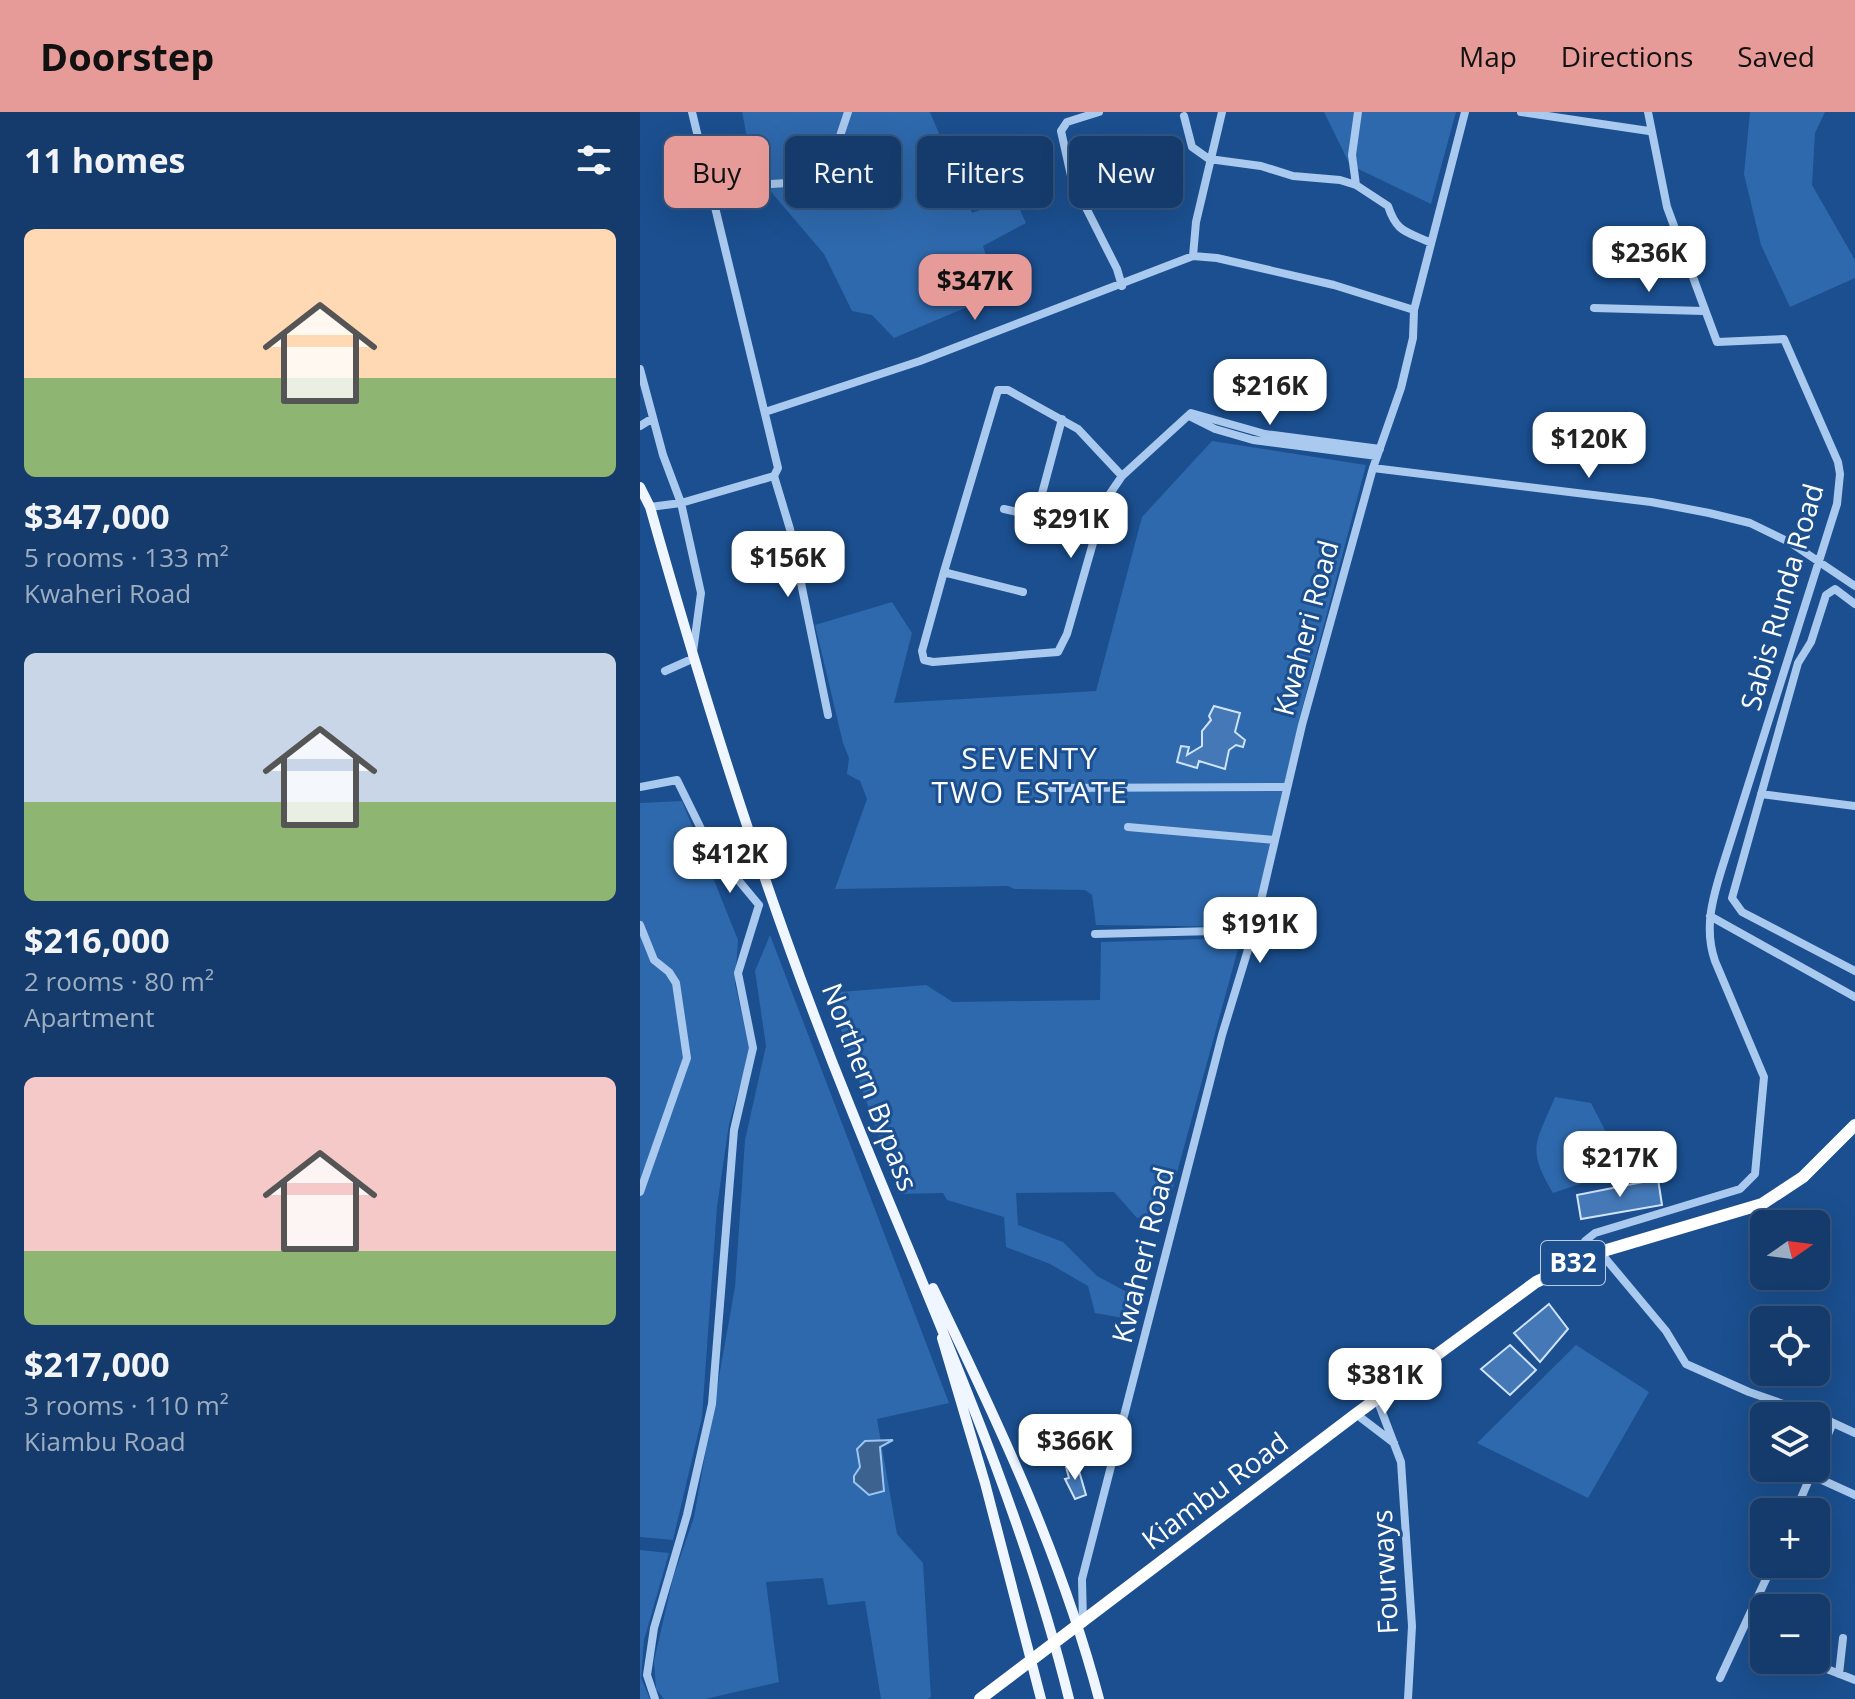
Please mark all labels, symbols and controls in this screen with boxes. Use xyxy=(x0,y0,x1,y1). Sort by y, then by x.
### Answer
text: Doorstep xyxy=(40,30,214,82)
text: Map xyxy=(1459,37,1517,75)
text: Directions xyxy=(1561,37,1693,75)
text: Saved xyxy=(1737,37,1815,75)
chip: Buy xyxy=(664,136,769,208)
chip: Rent xyxy=(785,136,901,208)
chip: Filters xyxy=(917,136,1053,208)
chip: New xyxy=(1069,136,1183,208)
text: 11 homes xyxy=(24,137,185,183)
icon: filters xyxy=(572,138,616,182)
pin: $236K xyxy=(1593,226,1705,294)
text: $236K xyxy=(1611,234,1687,270)
pin: $347K xyxy=(919,254,1031,322)
text: $347K xyxy=(937,262,1013,298)
icon: home xyxy=(248,281,392,425)
pin: $216K xyxy=(1214,359,1326,427)
text: $216K xyxy=(1232,367,1308,403)
pin: $120K xyxy=(1533,412,1645,480)
text: $120K xyxy=(1551,420,1627,456)
street label: Sabis Runda Road xyxy=(1731,479,1832,714)
pin: $291K xyxy=(1015,492,1127,560)
text: $347,000 xyxy=(24,493,170,539)
text: $291K xyxy=(1033,500,1109,536)
pin: $156K xyxy=(732,531,844,599)
street label: Kwaheri Road xyxy=(1263,536,1347,720)
text: 5 rooms · 133 m² xyxy=(24,539,229,575)
text: $156K xyxy=(750,539,826,575)
text: Kwaheri Road xyxy=(24,575,191,611)
icon: home xyxy=(248,705,392,849)
district label: SEVENTY TWO ESTATE xyxy=(931,737,1129,812)
pin: $412K xyxy=(674,827,786,895)
text: $412K xyxy=(692,835,768,871)
pin: $191K xyxy=(1204,897,1316,965)
text: $191K xyxy=(1222,905,1298,941)
text: $216,000 xyxy=(24,917,170,963)
text: 2 rooms · 80 m² xyxy=(24,963,214,999)
street label: Northern Bypass xyxy=(814,977,928,1196)
text: Apartment xyxy=(24,999,155,1035)
icon: home xyxy=(248,1129,392,1273)
pin: $217K xyxy=(1564,1131,1676,1199)
text: $217K xyxy=(1582,1139,1658,1175)
street label: Kwaheri Road xyxy=(1102,1163,1182,1347)
north arrow xyxy=(1750,1210,1830,1290)
map controls xyxy=(1750,1210,1830,1674)
road number: B32 xyxy=(1541,1241,1605,1285)
button: locate xyxy=(1750,1306,1830,1386)
text: $217,000 xyxy=(24,1341,170,1387)
pin: $381K xyxy=(1329,1348,1441,1416)
text: $381K xyxy=(1347,1356,1423,1392)
text: 3 rooms · 110 m² xyxy=(24,1387,229,1423)
button: layers xyxy=(1750,1402,1830,1482)
pin: $366K xyxy=(1019,1414,1131,1482)
text: $366K xyxy=(1037,1422,1113,1458)
text: Kiambu Road xyxy=(24,1423,186,1459)
street label: Kiambu Road xyxy=(1133,1423,1295,1558)
button: + xyxy=(1750,1498,1830,1578)
street label: Fourways xyxy=(1362,1509,1406,1635)
button: − xyxy=(1750,1594,1830,1674)

